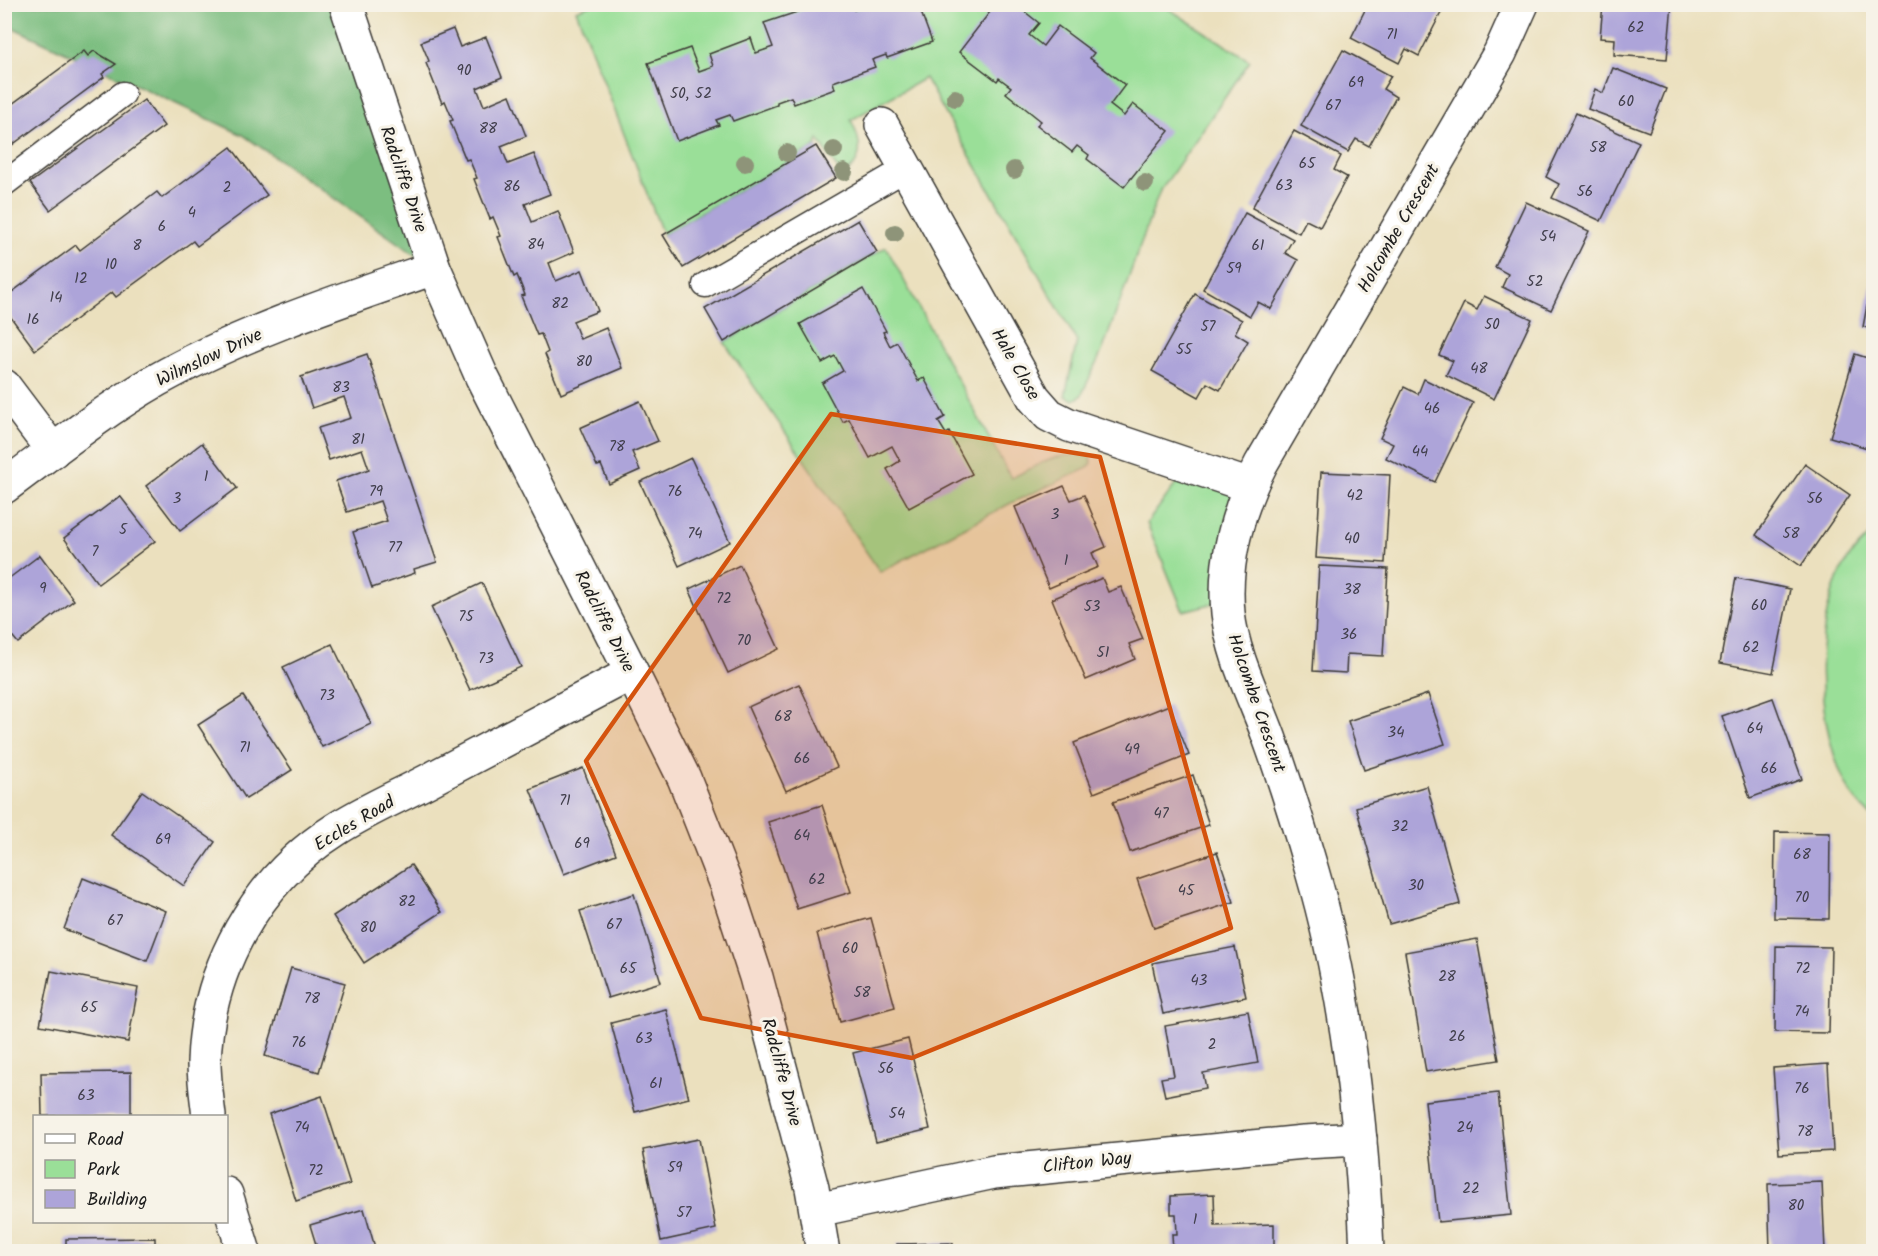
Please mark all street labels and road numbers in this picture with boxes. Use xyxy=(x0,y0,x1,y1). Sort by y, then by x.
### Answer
street label: Radcliffe Drive xyxy=(371,122,434,237)
street label: Holcombe Crescent xyxy=(1350,158,1449,299)
street label: Wilmslow Drive xyxy=(152,321,268,396)
street label: Hale Close xyxy=(982,323,1047,406)
street label: Radcliffe Drive xyxy=(566,566,642,678)
street label: Holcombe Crescent xyxy=(1218,630,1293,778)
street label: Eccles Road xyxy=(309,788,402,860)
street label: Radcliffe Drive xyxy=(752,1015,809,1130)
street label: Clifton Way xyxy=(1041,1144,1134,1183)

